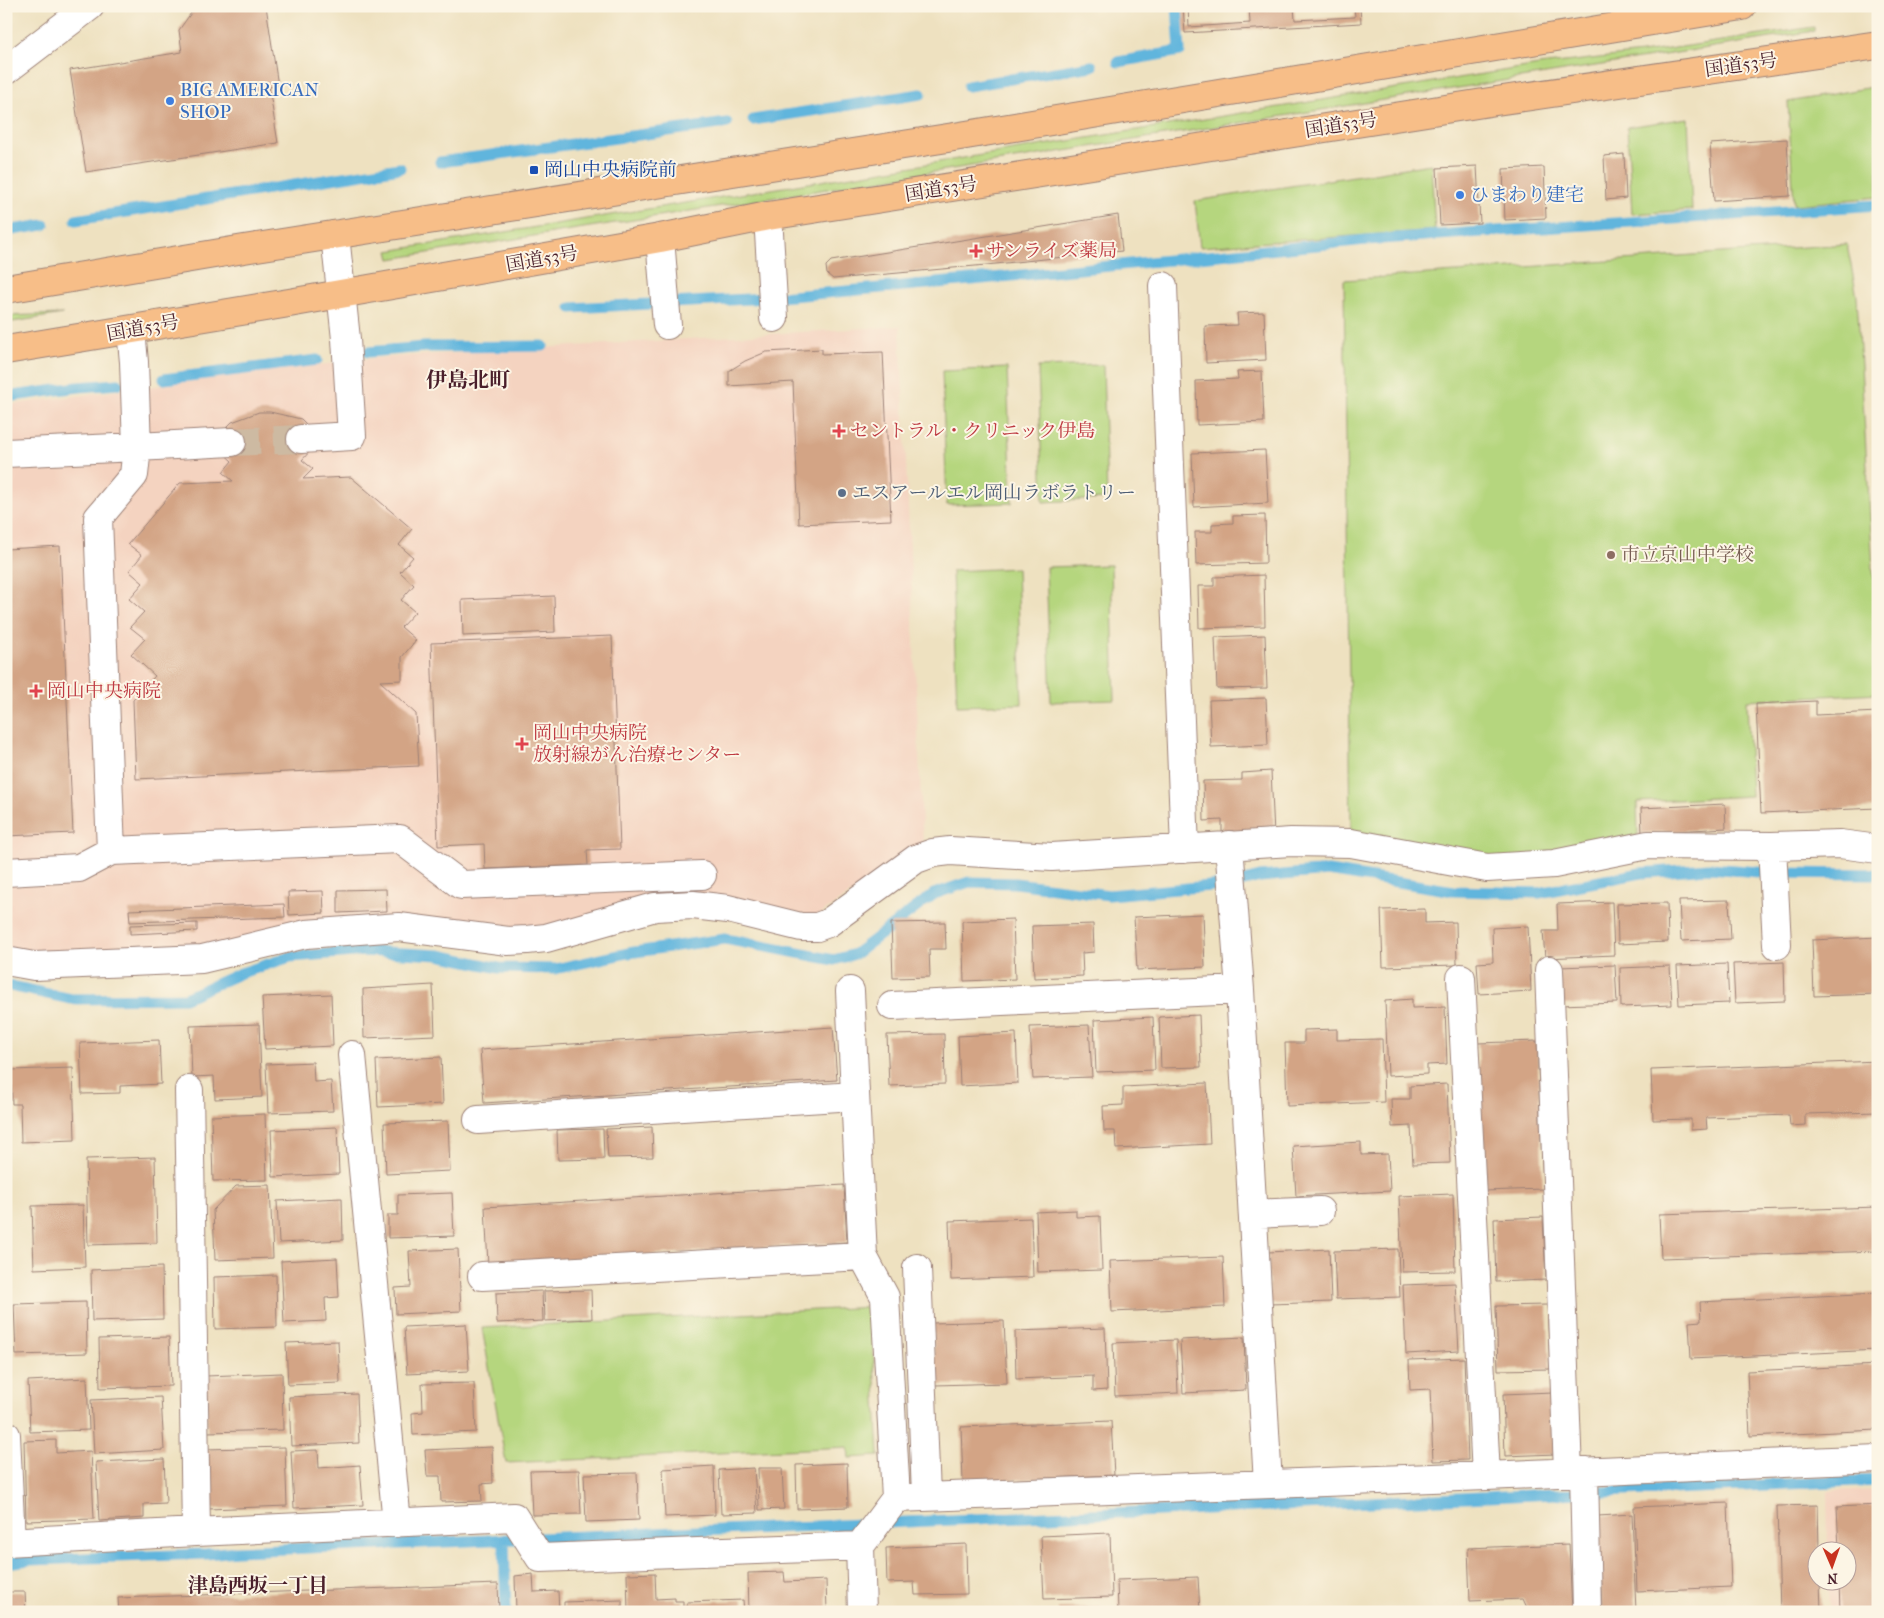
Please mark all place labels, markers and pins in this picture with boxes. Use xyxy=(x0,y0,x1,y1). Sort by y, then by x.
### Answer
place label: BIG AMERICAN SHOP xyxy=(180,79,319,123)
marker: BIG AMERICAN SHOP xyxy=(164,95,176,107)
place label: 岡山中央病院前 xyxy=(544,159,677,181)
marker: 岡山中央病院前 xyxy=(528,164,540,176)
place label: ひまわり建宅 xyxy=(1470,184,1584,206)
marker: ひまわり建宅 xyxy=(1454,189,1466,201)
place label: サンライズ薬局 xyxy=(986,240,1117,262)
marker: サンライズ薬局 xyxy=(970,245,982,257)
place label: セントラル・クリニック伊島 xyxy=(850,420,1095,442)
marker: セントラル・クリニック伊島 xyxy=(832,424,846,438)
place label: エスアールエル岡山ラボラトリー xyxy=(852,482,1136,504)
marker: エスアールエル岡山ラボラトリー xyxy=(836,487,848,499)
place label: 市立京山中学校 xyxy=(1621,544,1754,566)
marker: 市立京山中学校 xyxy=(1605,549,1617,561)
place label: 岡山中央病院 xyxy=(47,680,161,702)
marker: 岡山中央病院 xyxy=(29,684,43,698)
place label: 岡山中央病院 放射線がん治療センター xyxy=(533,722,741,766)
marker: 岡山中央病院 放射線がん治療センター xyxy=(515,737,529,751)

